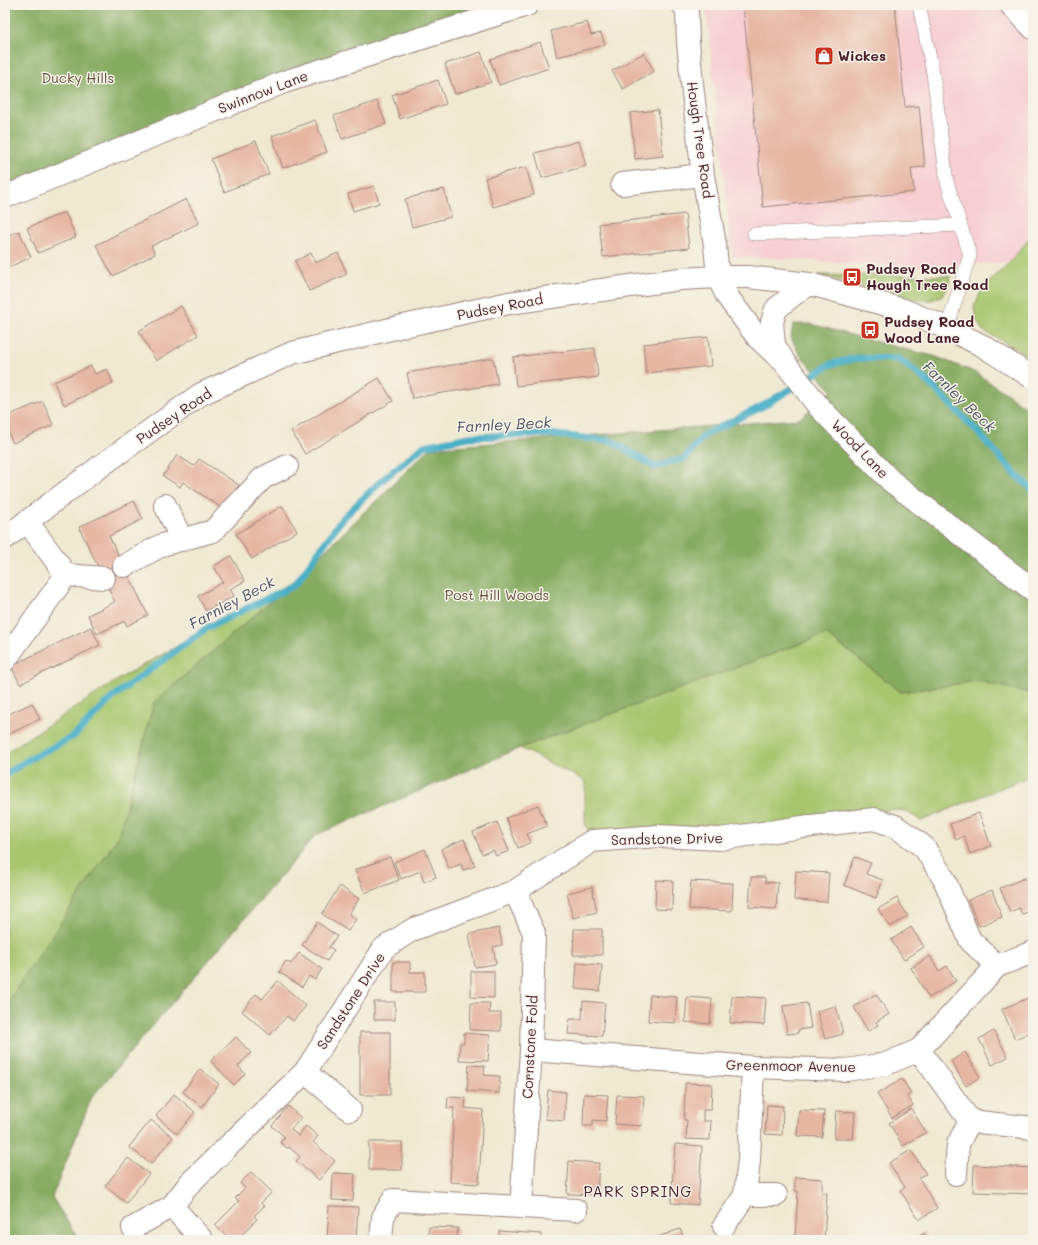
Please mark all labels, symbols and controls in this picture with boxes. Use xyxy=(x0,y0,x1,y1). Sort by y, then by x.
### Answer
shop icon: Wickes xyxy=(813,45,835,67)
place label: Wickes xyxy=(838,46,886,65)
street label: Swinnow Lane xyxy=(215,66,310,117)
park label: Ducky Hills xyxy=(42,68,114,87)
street label: Hough Tree Road xyxy=(683,80,718,200)
place label: Pudsey Road Hough Tree Road xyxy=(866,259,988,294)
bus stop icon: Pudsey Road Hough Tree Road xyxy=(841,266,863,288)
street label: Pudsey Road xyxy=(455,289,545,324)
place label: Pudsey Road Wood Lane xyxy=(884,312,974,347)
bus stop icon: Pudsey Road Wood Lane xyxy=(859,319,881,341)
water label: Farnley Beck xyxy=(919,356,1001,437)
street label: Pudsey Road xyxy=(132,383,215,448)
water label: Farnley Beck xyxy=(456,411,553,436)
street label: Wood Lane xyxy=(828,415,893,482)
water label: Farnley Beck xyxy=(185,571,279,633)
park label: Post Hill Woods xyxy=(445,585,549,604)
street label: Sandstone Drive xyxy=(611,828,723,849)
street label: Sandstone Drive xyxy=(312,948,389,1053)
street label: Cornstone Fold xyxy=(517,995,542,1099)
street label: Greenmoor Avenue xyxy=(726,1055,856,1076)
district label: PARK SPRING xyxy=(584,1181,692,1201)

